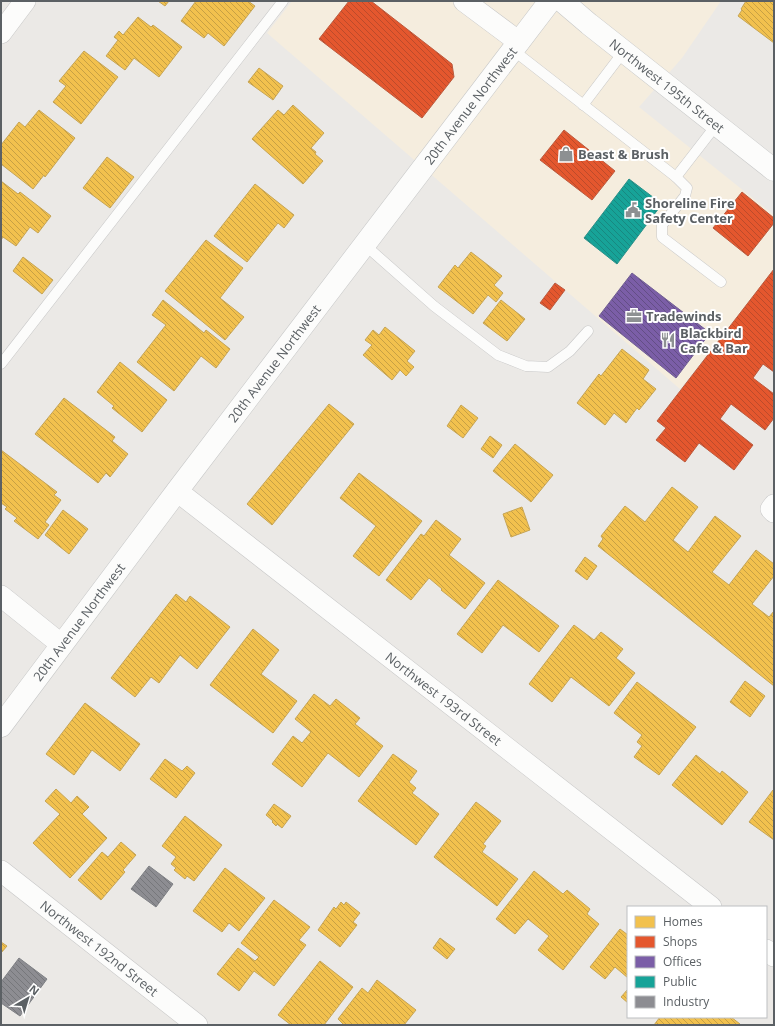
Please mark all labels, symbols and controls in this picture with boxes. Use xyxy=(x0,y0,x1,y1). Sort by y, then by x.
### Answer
street label: Northwest 195th Street xyxy=(606,35,729,137)
street label: 20th Avenue Northwest xyxy=(420,43,521,168)
shop icon: Beast & Brush xyxy=(557,145,575,163)
place label: Beast & Brush xyxy=(578,145,669,163)
place label: Shoreline Fire Safety Center xyxy=(645,194,735,227)
public building icon: Shoreline Fire Safety Center xyxy=(624,201,642,219)
street label: 20th Avenue Northwest xyxy=(224,301,325,426)
office icon: Tradewinds xyxy=(625,307,643,325)
place label: Tradewinds xyxy=(646,307,722,325)
place label: Blackbird Cafe & Bar xyxy=(680,324,748,357)
restaurant icon: Blackbird Cafe & Bar xyxy=(659,331,677,349)
street label: 20th Avenue Northwest xyxy=(29,559,129,685)
street label: Northwest 193rd Street xyxy=(382,648,506,750)
street label: Northwest 192nd Street xyxy=(37,896,162,1000)
legend xyxy=(627,906,767,1018)
text: Homes xyxy=(663,913,703,930)
text: Shops xyxy=(663,933,698,950)
text: Offices xyxy=(663,953,702,970)
text: Public xyxy=(663,973,697,990)
north arrow xyxy=(8,978,48,1018)
text: N xyxy=(26,981,43,998)
text: Industry xyxy=(663,993,710,1010)

